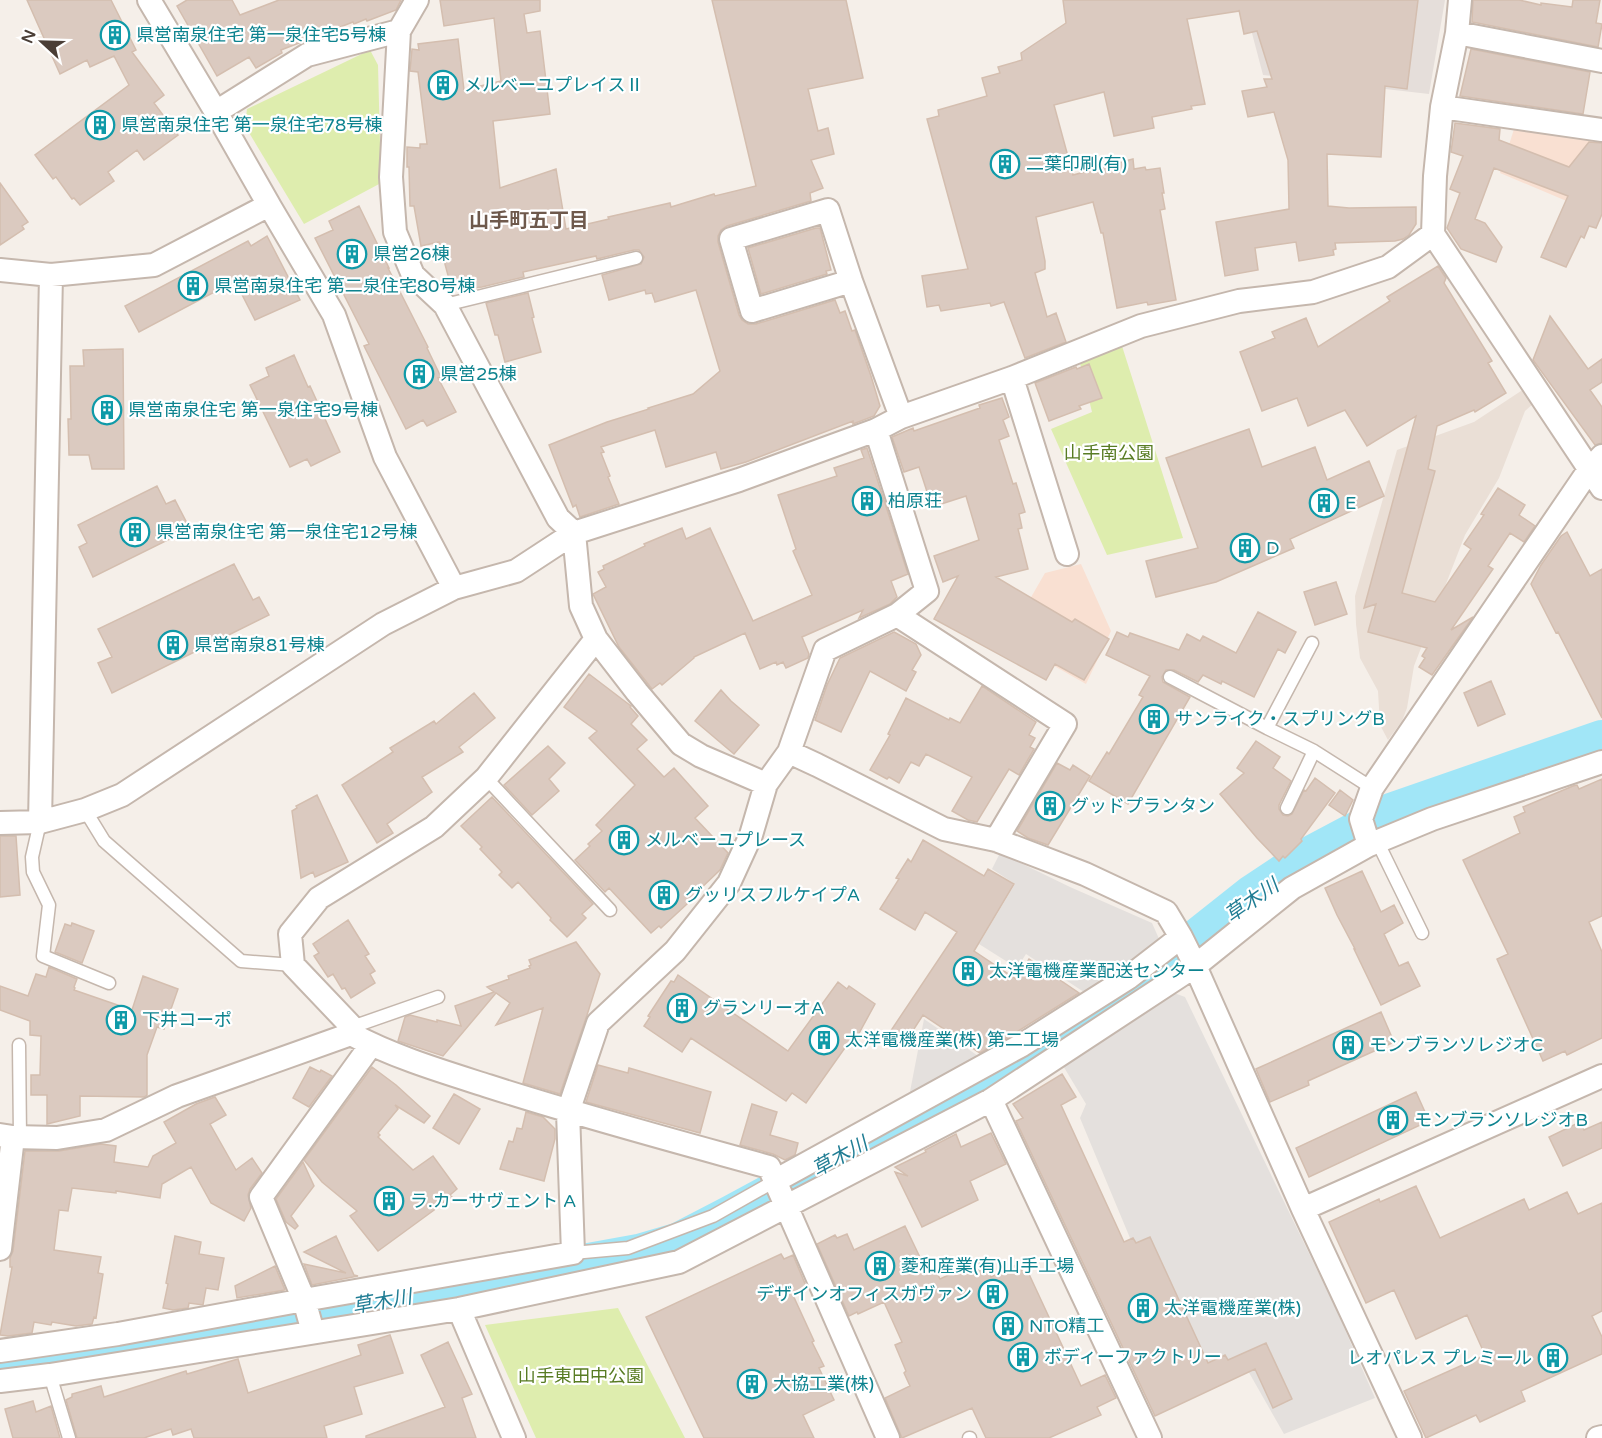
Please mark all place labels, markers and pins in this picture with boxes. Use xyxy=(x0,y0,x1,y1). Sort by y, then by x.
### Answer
building icon: 県営南泉住宅 第一泉住宅5号棟 xyxy=(99,19,131,51)
place label: 県営南泉住宅 第一泉住宅5号棟 xyxy=(136,24,386,46)
building icon: メルベーユプレイスⅡ xyxy=(427,69,459,101)
place label: メルベーユプレイスⅡ xyxy=(464,74,643,96)
building icon: 県営南泉住宅 第一泉住宅78号棟 xyxy=(84,109,116,141)
place label: 県営南泉住宅 第一泉住宅78号棟 xyxy=(121,114,382,136)
building icon: 二葉印刷(有) xyxy=(989,148,1021,180)
place label: 二葉印刷(有) xyxy=(1026,153,1127,175)
building icon: 県営26棟 xyxy=(336,238,368,270)
place label: 県営26棟 xyxy=(373,243,450,265)
building icon: 県営南泉住宅 第二泉住宅80号棟 xyxy=(177,270,209,302)
place label: 県営南泉住宅 第二泉住宅80号棟 xyxy=(214,275,475,297)
building icon: 県営25棟 xyxy=(403,358,435,390)
place label: 県営25棟 xyxy=(440,363,517,385)
building icon: 県営南泉住宅 第一泉住宅9号棟 xyxy=(91,394,123,426)
place label: 県営南泉住宅 第一泉住宅9号棟 xyxy=(128,399,378,421)
building icon: 柏原荘 xyxy=(851,485,883,517)
building icon: E xyxy=(1308,487,1340,519)
place label: 柏原荘 xyxy=(888,490,942,512)
place label: E xyxy=(1345,492,1356,514)
building icon: 県営南泉住宅 第一泉住宅12号棟 xyxy=(119,516,151,548)
place label: 県営南泉住宅 第一泉住宅12号棟 xyxy=(156,521,417,543)
building icon: D xyxy=(1229,532,1261,564)
place label: D xyxy=(1266,537,1280,559)
building icon: 県営南泉81号棟 xyxy=(157,629,189,661)
place label: 県営南泉81号棟 xyxy=(194,634,325,656)
building icon: サンライク・スプリングB xyxy=(1138,703,1170,735)
place label: サンライク・スプリングB xyxy=(1175,708,1385,730)
building icon: グッドプランタン xyxy=(1034,790,1066,822)
place label: グッドプランタン xyxy=(1071,795,1215,817)
building icon: メルベーユプレース xyxy=(608,824,640,856)
place label: メルベーユプレース xyxy=(645,829,806,851)
building icon: グッリスフルケイプA xyxy=(648,879,680,911)
place label: グッリスフルケイプA xyxy=(685,884,860,906)
building icon: 太洋電機産業配送センター xyxy=(952,955,984,987)
place label: 太洋電機産業配送センター xyxy=(989,960,1205,982)
building icon: グランリーオA xyxy=(666,992,698,1024)
place label: グランリーオA xyxy=(703,997,824,1019)
building icon: 下井コーポ xyxy=(105,1004,137,1036)
place label: 下井コーポ xyxy=(142,1009,232,1031)
building icon: 太洋電機産業(株) 第二工場 xyxy=(808,1024,840,1056)
place label: 太洋電機産業(株) 第二工場 xyxy=(845,1029,1059,1051)
building icon: モンブランソレジオC xyxy=(1332,1029,1364,1061)
place label: モンブランソレジオC xyxy=(1369,1034,1543,1056)
building icon: モンブランソレジオB xyxy=(1377,1104,1409,1136)
place label: モンブランソレジオB xyxy=(1414,1109,1588,1131)
building icon: ラ.カーサヴェント A xyxy=(373,1185,405,1217)
place label: ラ.カーサヴェント A xyxy=(410,1190,576,1212)
building icon: 菱和産業(有)山手工場 xyxy=(864,1250,896,1282)
place label: 菱和産業(有)山手工場 xyxy=(901,1255,1074,1277)
building icon: デザインオフィスガヴァン xyxy=(977,1278,1009,1310)
place label: デザインオフィスガヴァン xyxy=(756,1283,972,1305)
building icon: 太洋電機産業(株) xyxy=(1127,1292,1159,1324)
place label: 太洋電機産業(株) xyxy=(1164,1297,1301,1319)
building icon: NTO精工 xyxy=(992,1310,1024,1342)
place label: NTO精工 xyxy=(1029,1315,1105,1337)
building icon: ボディーファクトリー xyxy=(1007,1341,1039,1373)
building icon: レオパレス プレミール xyxy=(1537,1342,1569,1374)
place label: ボディーファクトリー xyxy=(1044,1346,1222,1368)
place label: レオパレス プレミール xyxy=(1347,1347,1532,1369)
building icon: 大協工業(株) xyxy=(736,1368,768,1400)
place label: 大協工業(株) xyxy=(773,1373,874,1395)

